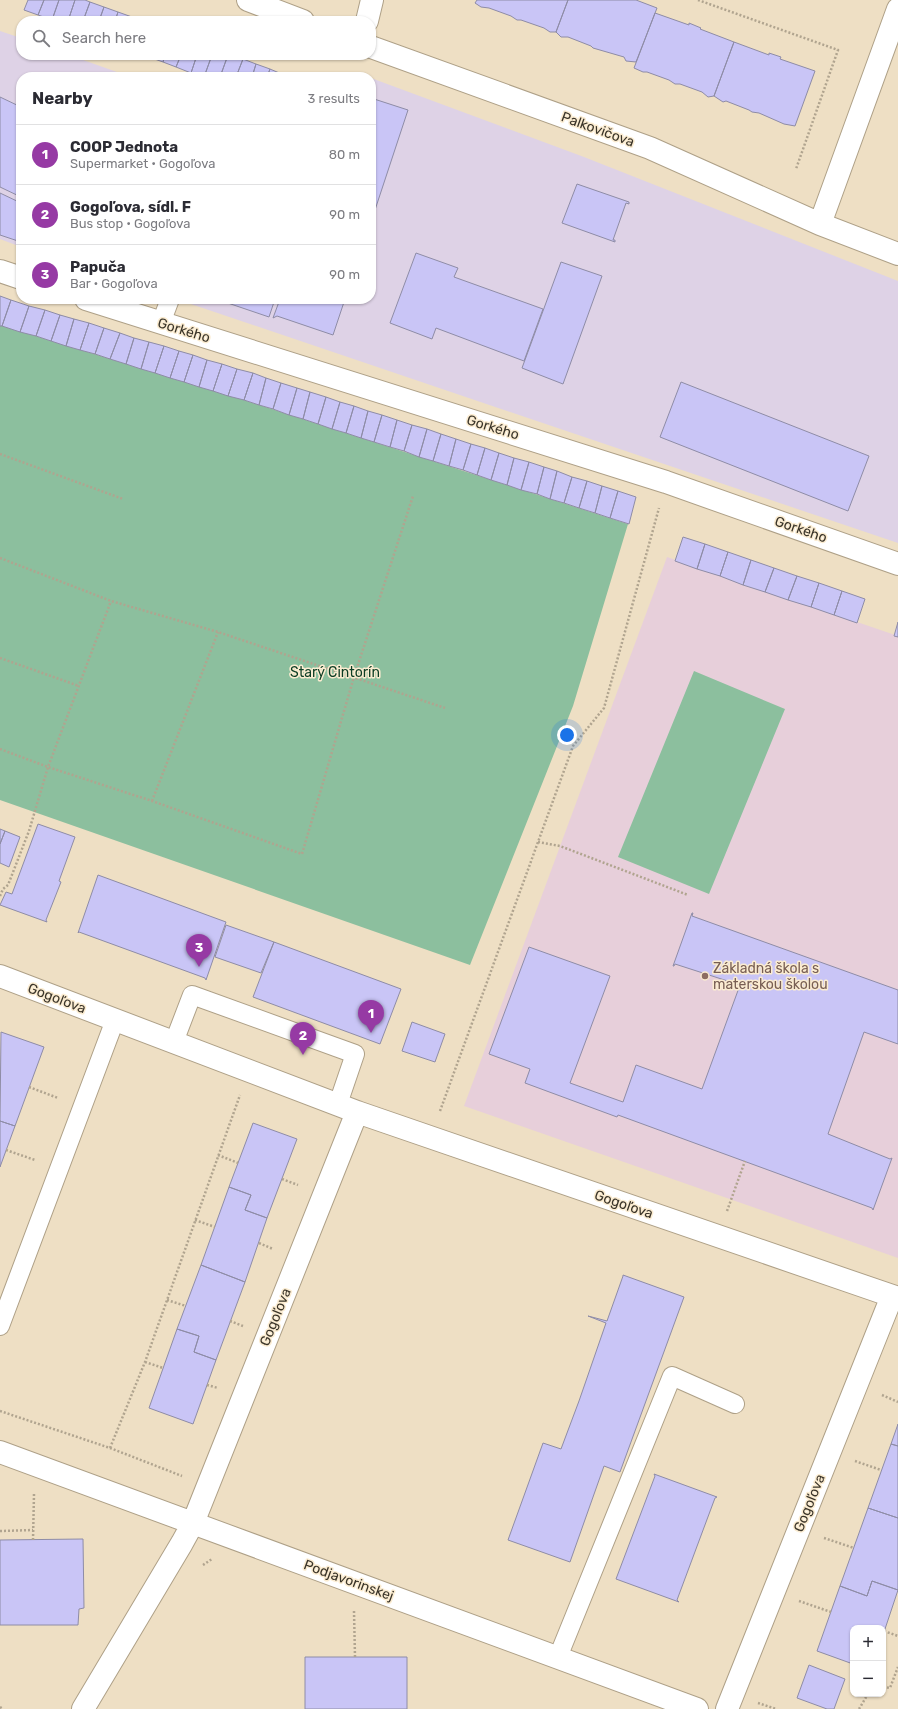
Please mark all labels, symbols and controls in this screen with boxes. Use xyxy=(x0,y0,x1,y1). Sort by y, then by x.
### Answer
search box xyxy=(16,16,376,60)
icon: search xyxy=(30,27,52,49)
text: Search here xyxy=(62,29,146,47)
text: Nearby xyxy=(32,88,93,108)
text: 3 results xyxy=(308,91,360,106)
street label: Palkovičova xyxy=(559,108,637,151)
text: COOP Jednota xyxy=(70,138,178,156)
text: 1 xyxy=(42,147,48,162)
text: 80 m xyxy=(329,147,360,162)
text: Supermarket · Gogoľova xyxy=(70,156,215,171)
text: Gogoľova, sídl. F xyxy=(70,198,191,216)
text: 2 xyxy=(41,207,49,222)
text: 90 m xyxy=(329,207,360,222)
text: Bus stop · Gogoľova xyxy=(70,216,190,231)
text: Papuča xyxy=(70,258,126,276)
text: 3 xyxy=(41,267,49,282)
text: 90 m xyxy=(329,267,360,282)
text: Bar · Gogoľova xyxy=(70,276,158,291)
street label: Gorkého xyxy=(155,314,212,347)
street label: Gorkého xyxy=(464,411,521,444)
street label: Gorkého xyxy=(772,513,829,546)
park label: Starý Cintorín xyxy=(290,664,380,681)
your location xyxy=(557,725,577,745)
pin: 3 xyxy=(186,934,212,967)
place label: Základná škola s materskou školou xyxy=(713,960,828,993)
marker: Základná škola s materskou školou xyxy=(700,971,710,981)
street label: Gogoľova xyxy=(25,980,88,1017)
pin: 1 xyxy=(358,1000,384,1033)
pin: 2 xyxy=(290,1022,316,1055)
street label: Gogoľova xyxy=(592,1187,655,1222)
street label: Gogoľova xyxy=(256,1286,295,1349)
street label: Gogoľova xyxy=(790,1472,829,1535)
street label: Podjavorinskej xyxy=(301,1556,396,1605)
map controls xyxy=(850,1625,886,1697)
button: + xyxy=(850,1625,886,1661)
button: − xyxy=(850,1661,886,1697)

